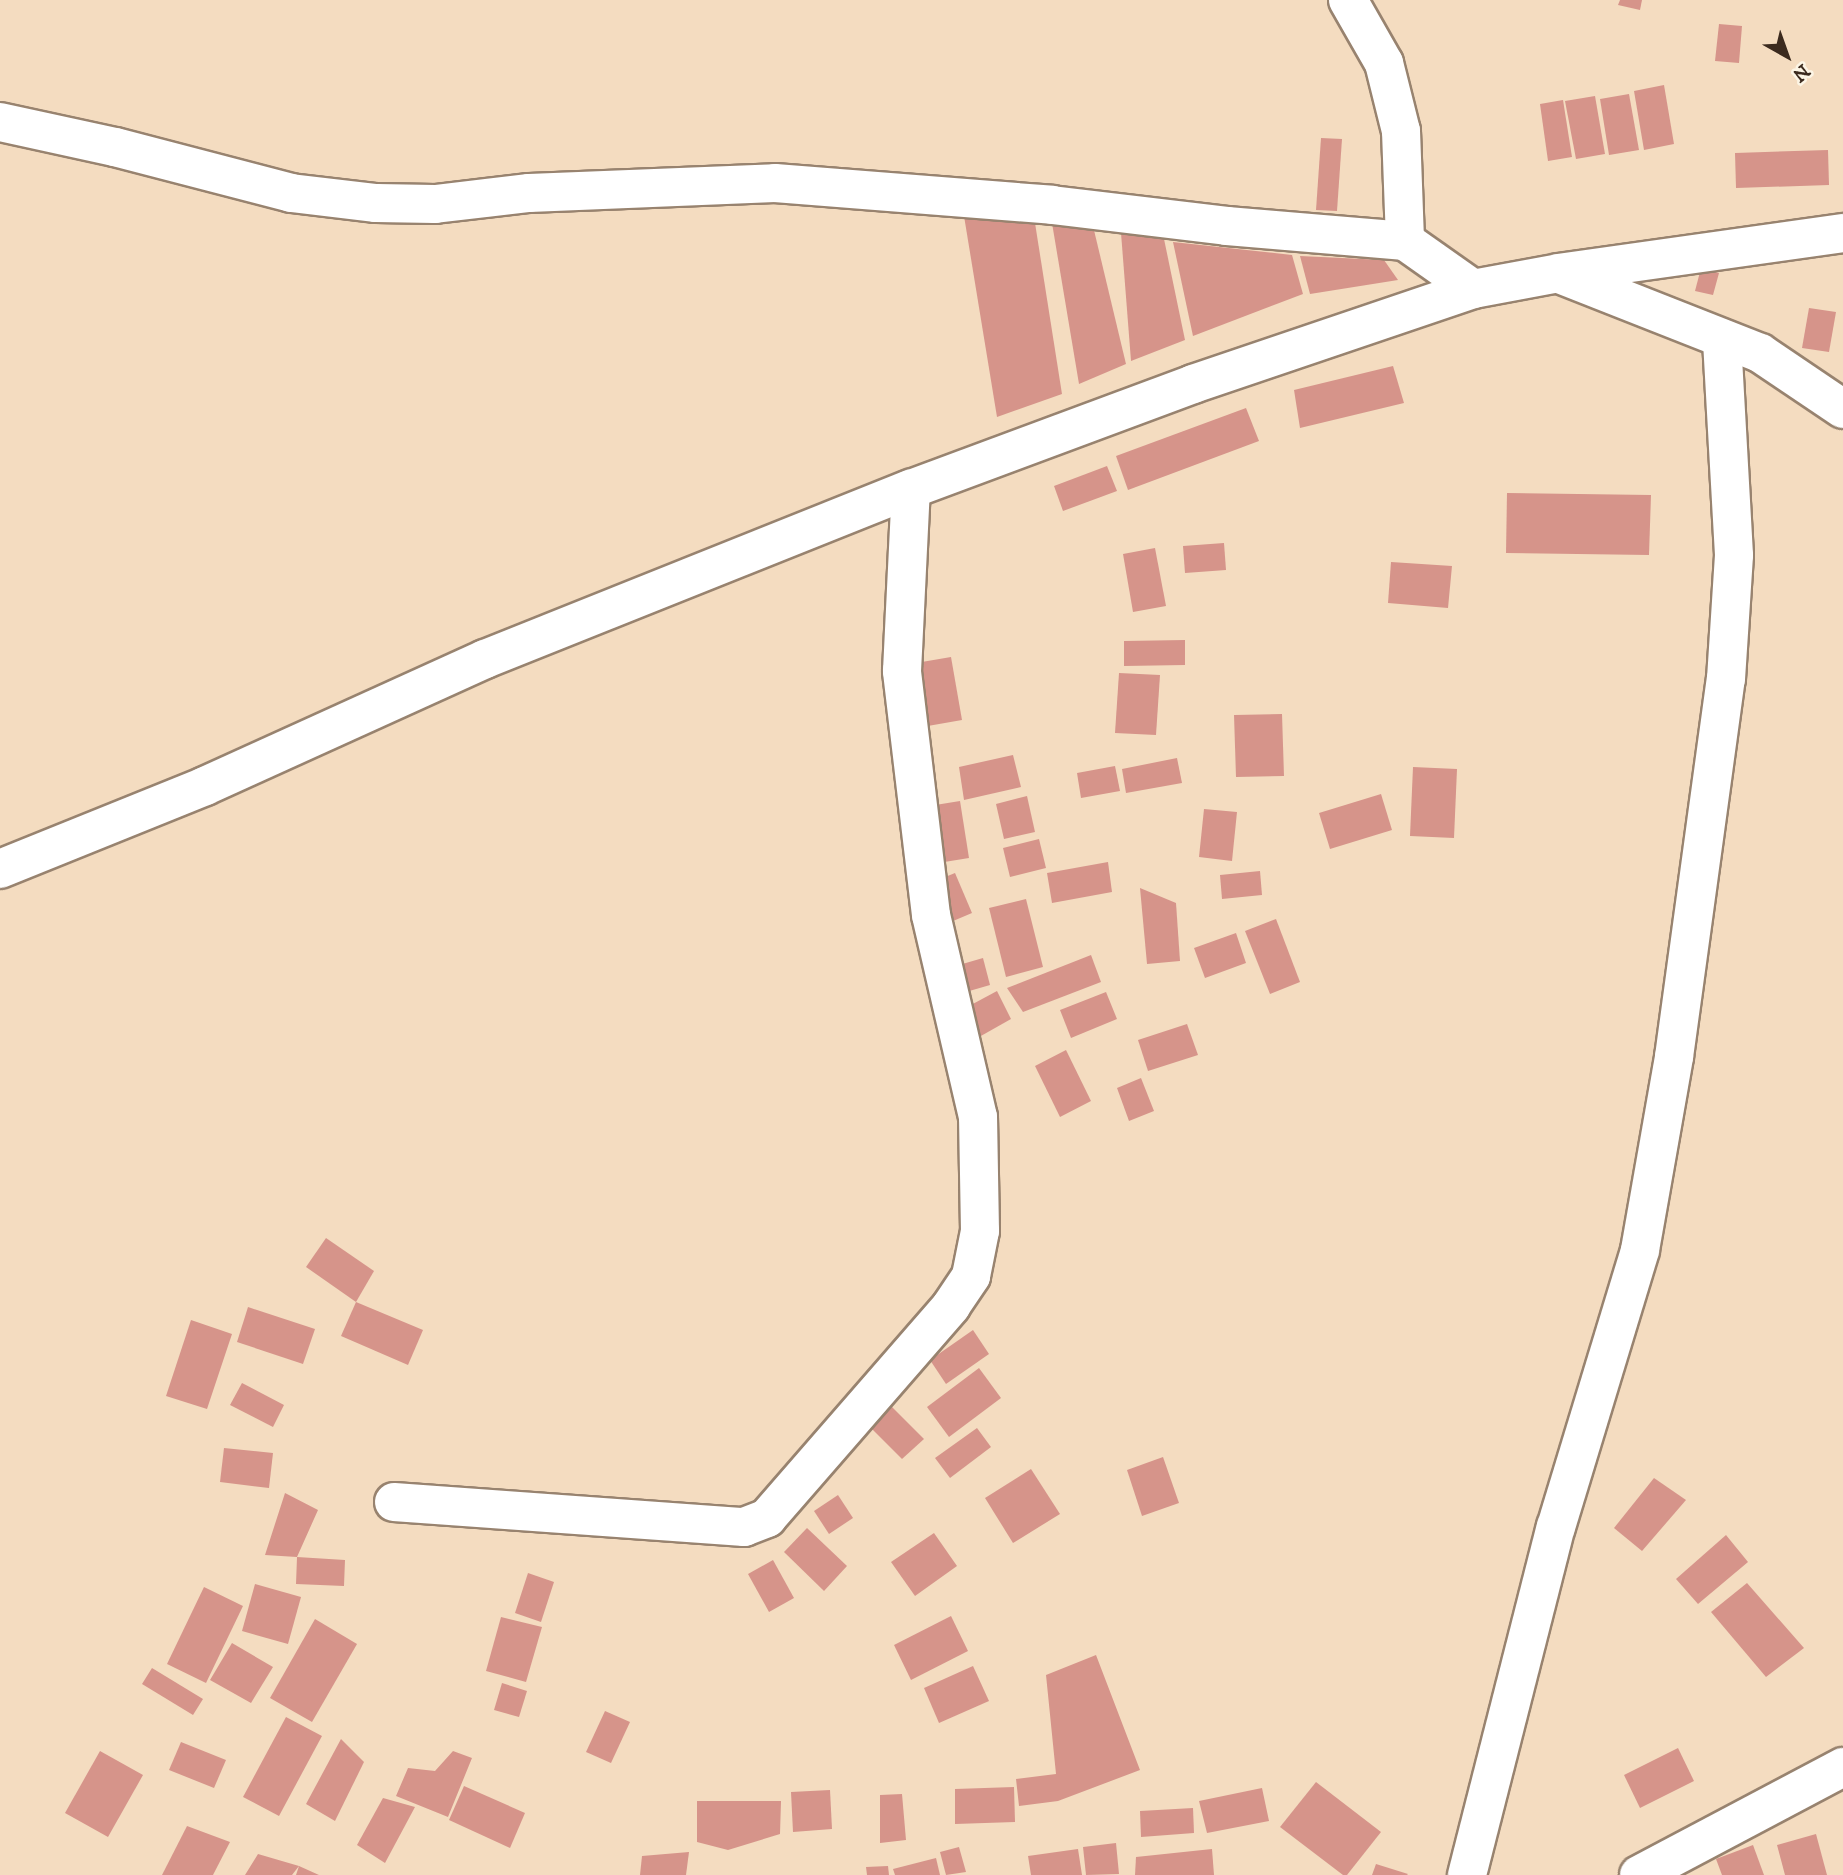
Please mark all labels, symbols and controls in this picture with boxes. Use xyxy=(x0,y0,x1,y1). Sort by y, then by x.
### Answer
north arrow xyxy=(1752,21,1822,91)
text: N xyxy=(1787,59,1814,86)

